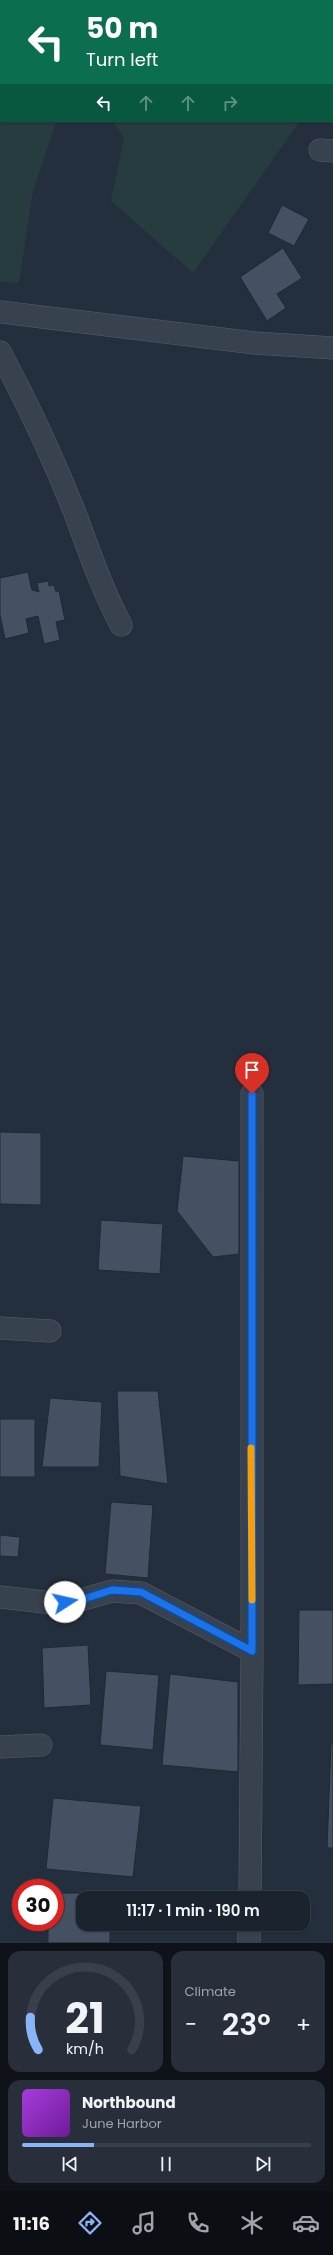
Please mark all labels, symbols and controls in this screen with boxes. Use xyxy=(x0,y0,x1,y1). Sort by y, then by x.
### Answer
text: 50 m xyxy=(86,9,158,48)
icon: left xyxy=(20,16,72,68)
text: Turn left xyxy=(86,47,158,72)
icon: left xyxy=(93,92,115,114)
icon: ahead xyxy=(135,92,157,114)
icon: ahead xyxy=(177,92,199,114)
icon: right xyxy=(219,92,241,114)
pin xyxy=(235,1053,269,1094)
icon: arrive xyxy=(241,1059,263,1081)
position arrow xyxy=(44,1581,86,1623)
speed limit sign: 30 xyxy=(12,1879,64,1931)
text: 11:17 · 1 min · 190 m xyxy=(126,1900,260,1921)
text: Climate xyxy=(185,1982,236,2001)
text: 21 xyxy=(66,1988,105,2047)
text: 23° xyxy=(222,2003,271,2046)
text: − xyxy=(185,2009,197,2040)
text: + xyxy=(296,2009,311,2040)
text: km/h xyxy=(66,2038,104,2058)
text: Northbound xyxy=(82,2092,176,2113)
text: June Harbor xyxy=(82,2114,162,2133)
icon: previous xyxy=(59,2153,81,2175)
icon: pause xyxy=(155,2153,177,2175)
icon: next xyxy=(252,2153,274,2175)
icon: directions xyxy=(76,2209,104,2237)
icon: music xyxy=(130,2209,158,2237)
icon: phone xyxy=(184,2209,212,2237)
icon: climate xyxy=(238,2209,266,2237)
icon: car xyxy=(292,2209,320,2237)
text: 11:16 xyxy=(13,2211,50,2236)

